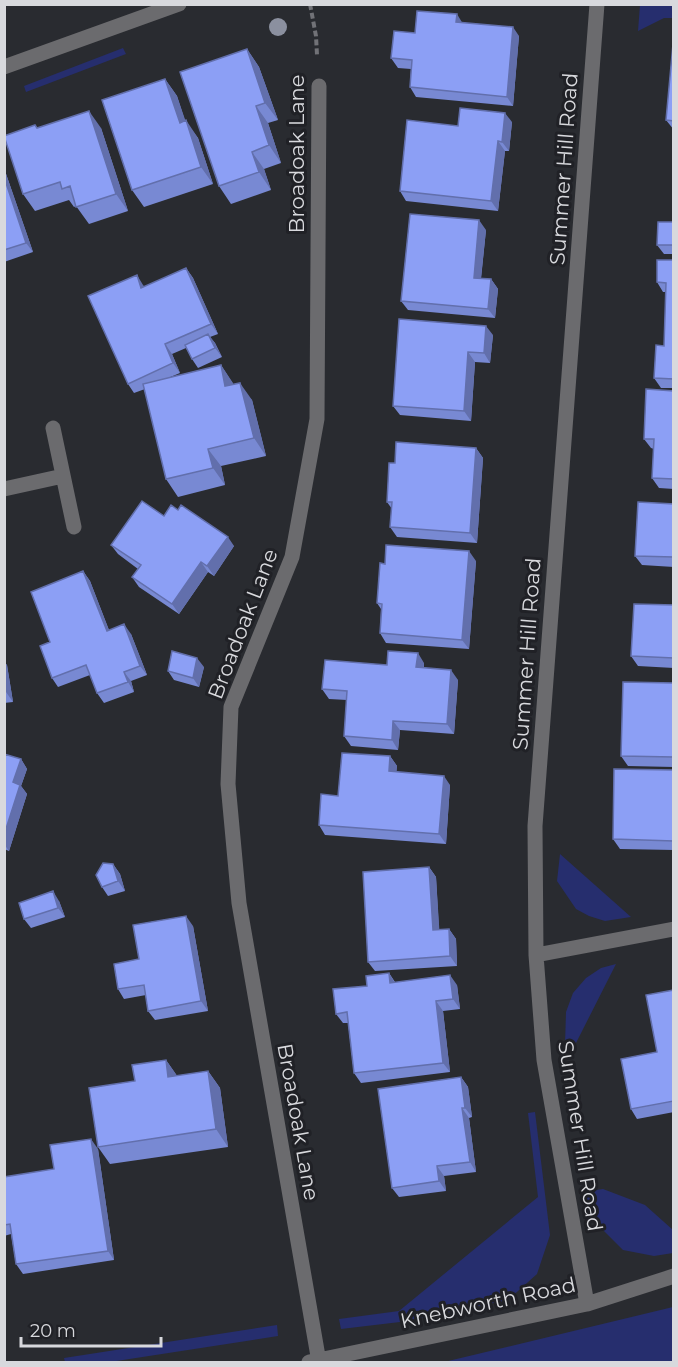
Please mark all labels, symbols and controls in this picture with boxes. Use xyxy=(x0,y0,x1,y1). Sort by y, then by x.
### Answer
street label: Summer Hill Road xyxy=(544,72,583,266)
street label: Broadoak Lane xyxy=(284,75,309,233)
street label: Broadoak Lane xyxy=(202,545,283,702)
street label: Summer Hill Road xyxy=(507,557,546,751)
street label: Summer Hill Road xyxy=(553,1039,608,1233)
street label: Broadoak Lane xyxy=(272,1041,325,1202)
street label: Knebworth Road xyxy=(398,1272,578,1333)
scale bar xyxy=(21,1310,160,1348)
text: 20 m xyxy=(30,1320,76,1342)

